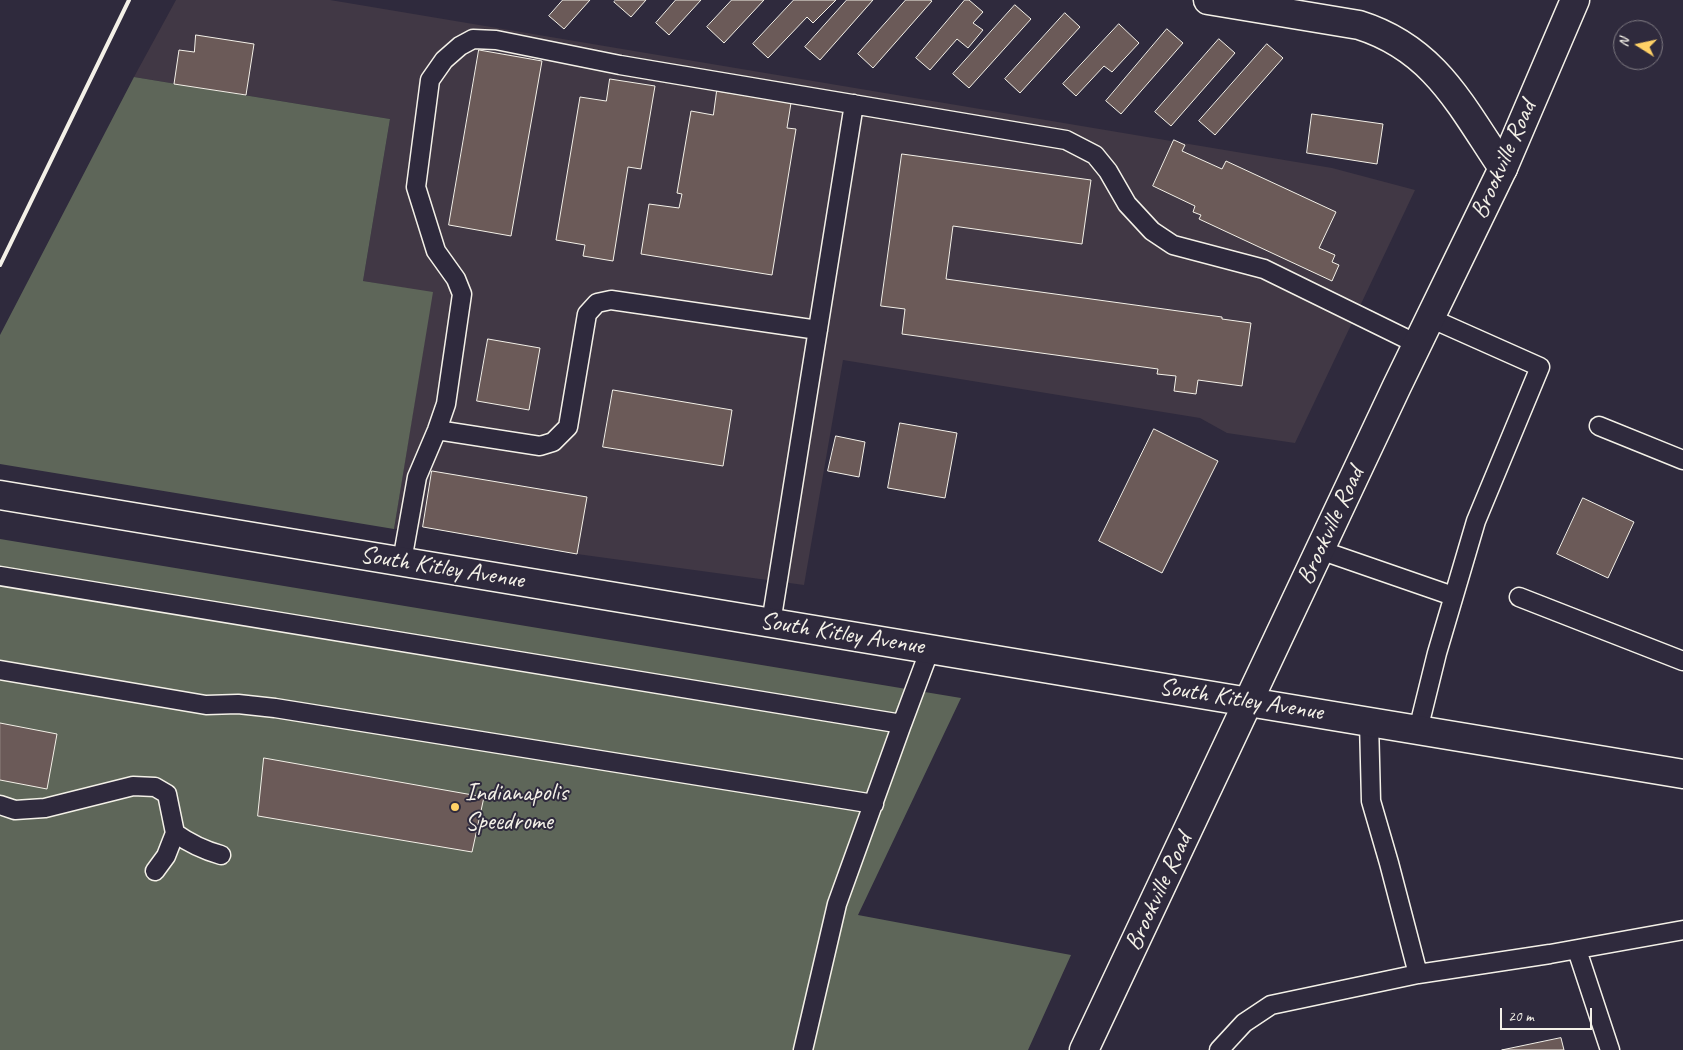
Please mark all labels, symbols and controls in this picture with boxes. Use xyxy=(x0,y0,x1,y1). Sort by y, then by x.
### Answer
north arrow xyxy=(1613,20,1663,70)
text: N xyxy=(1615,37,1633,48)
street label: Brookville Road xyxy=(1465,96,1543,224)
street label: Brookville Road xyxy=(1291,462,1371,590)
street label: South Kitley Avenue xyxy=(358,540,526,596)
street label: South Kitley Avenue xyxy=(758,606,926,662)
street label: South Kitley Avenue xyxy=(1157,672,1325,728)
place label: Indianapolis Speedrome xyxy=(465,778,568,837)
marker: Indianapolis Speedrome xyxy=(449,801,461,813)
street label: Brookville Road xyxy=(1119,828,1199,956)
scale bar xyxy=(1503,998,1596,1030)
text: 20 m xyxy=(1508,1007,1534,1026)

